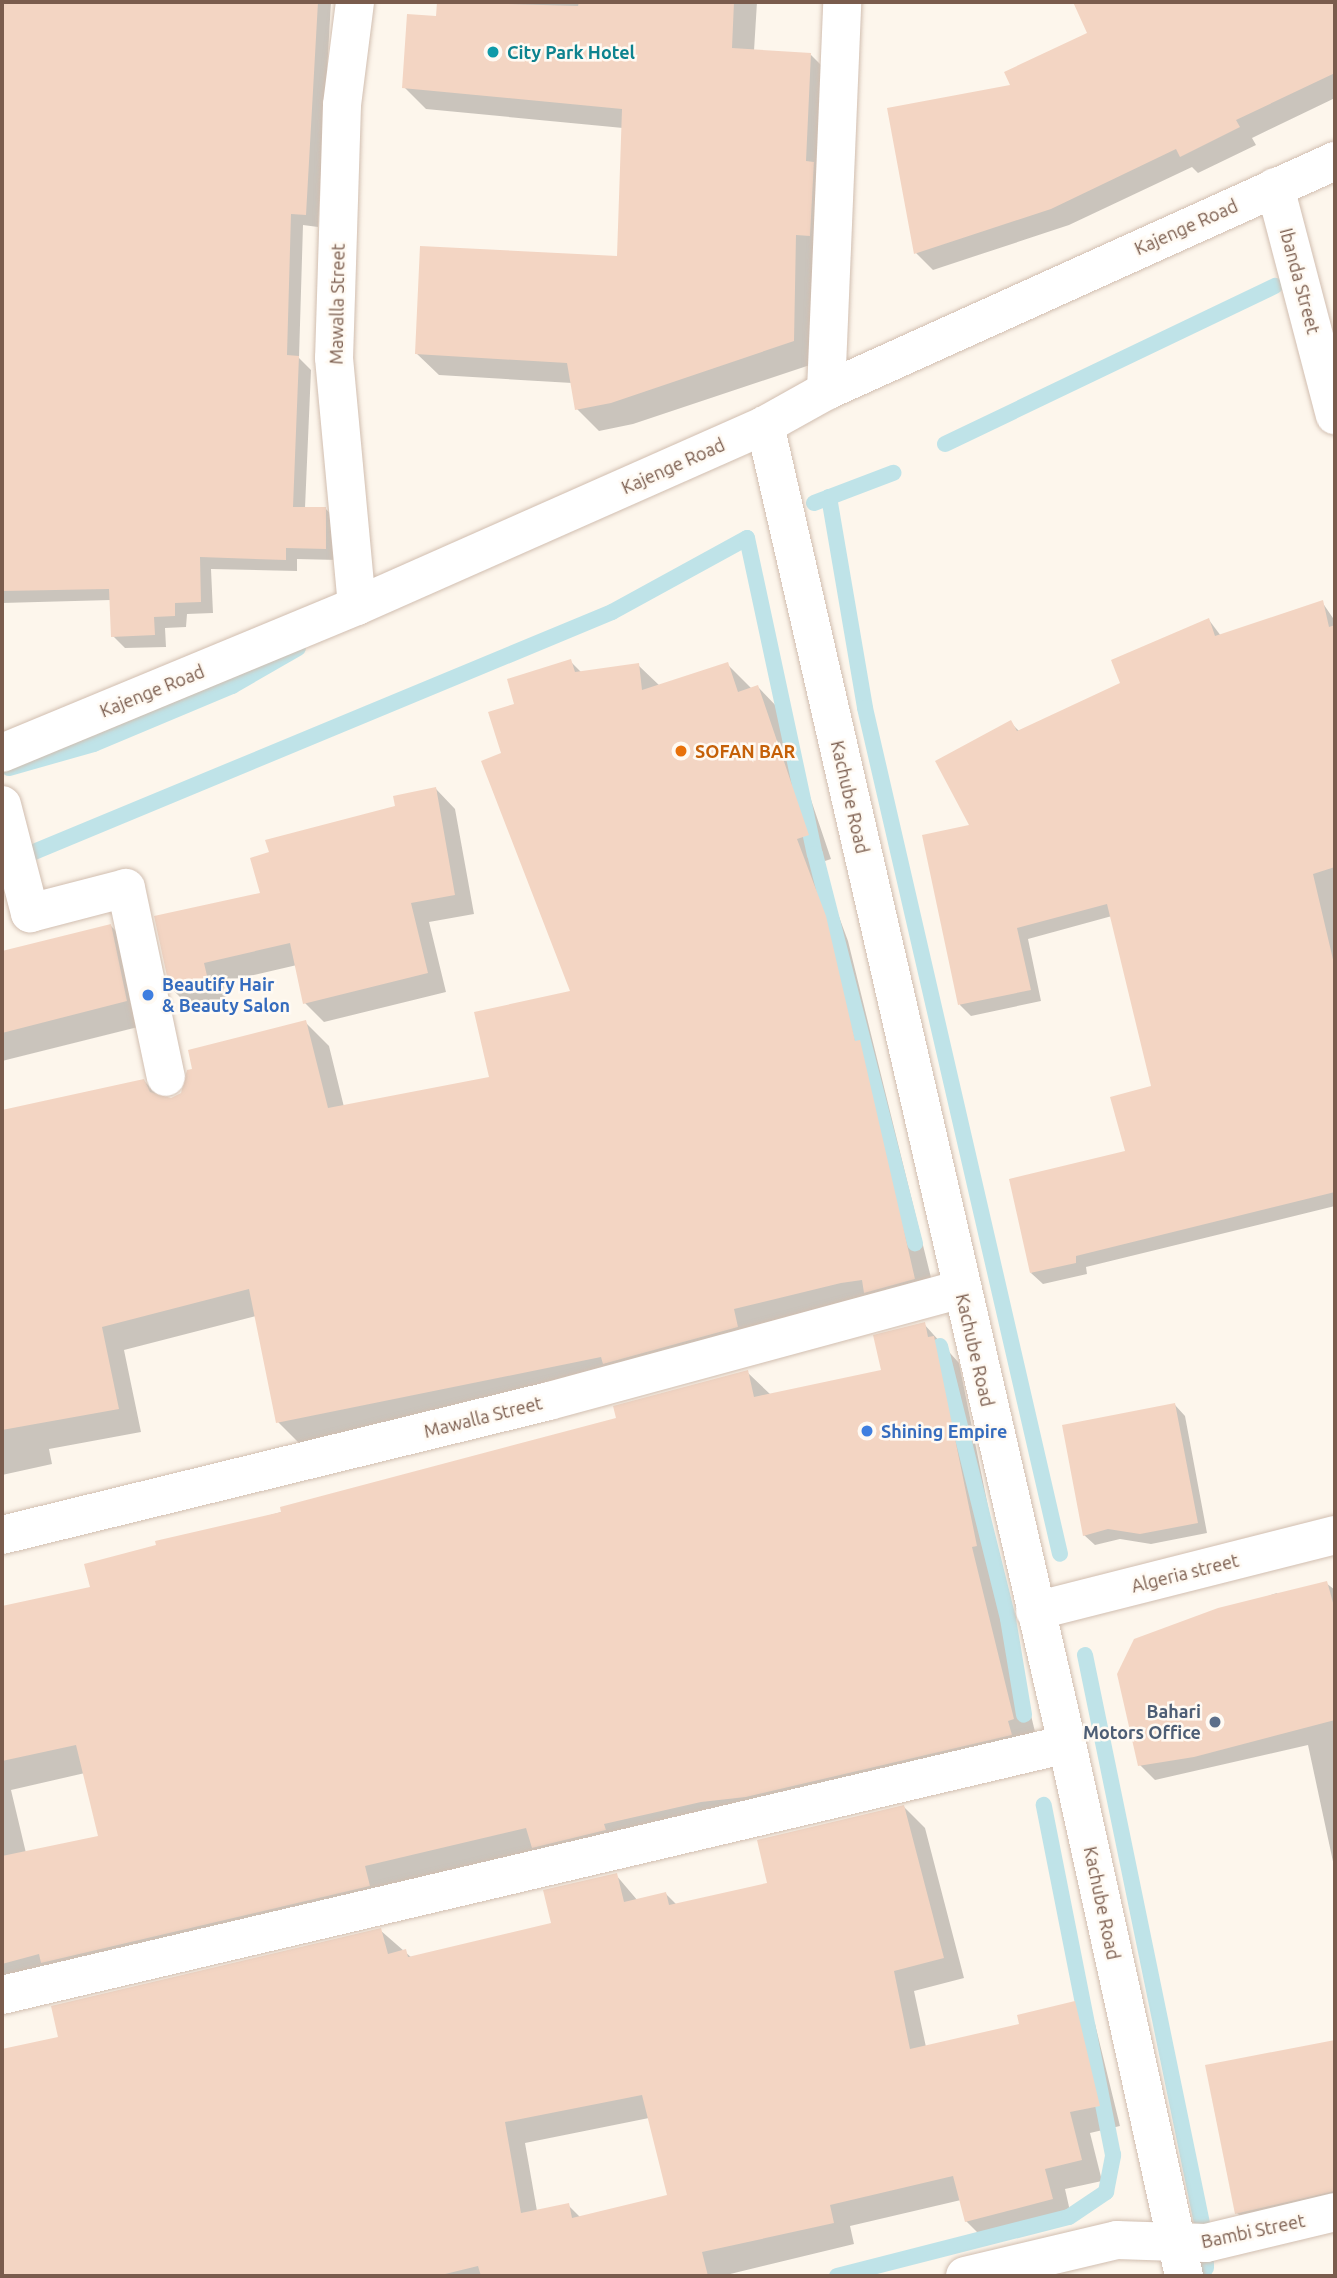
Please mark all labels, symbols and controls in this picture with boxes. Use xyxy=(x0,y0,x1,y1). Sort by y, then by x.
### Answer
place label: City Park Hotel xyxy=(507,41,635,63)
marker: City Park Hotel xyxy=(485,44,501,60)
street label: Kajenge Road xyxy=(1131,195,1241,259)
street label: Ibanda Street xyxy=(1275,226,1325,336)
street label: Mawalla Street xyxy=(325,243,349,365)
street label: Kajenge Road xyxy=(618,434,728,498)
street label: Kajenge Road xyxy=(97,660,207,722)
street label: Kachube Road xyxy=(827,738,873,856)
place label: SOFAN BAR xyxy=(695,740,795,762)
marker: SOFAN BAR xyxy=(673,743,689,759)
place label: Beautify Hair & Beauty Salon xyxy=(162,974,290,1016)
marker: Beautify Hair & Beauty Salon xyxy=(140,987,156,1003)
street label: Kachube Road xyxy=(952,1291,998,1409)
street label: Mawalla Street xyxy=(422,1392,544,1442)
place label: Shining Empire xyxy=(881,1420,1007,1442)
marker: Shining Empire xyxy=(859,1423,875,1439)
street label: Algeria street xyxy=(1129,1549,1241,1597)
place label: Bahari Motors Office xyxy=(1083,1701,1201,1744)
marker: Bahari Motors Office xyxy=(1207,1714,1223,1730)
street label: Kachube Road xyxy=(1079,1844,1125,1962)
street label: Bambi Street xyxy=(1199,2209,1307,2253)

